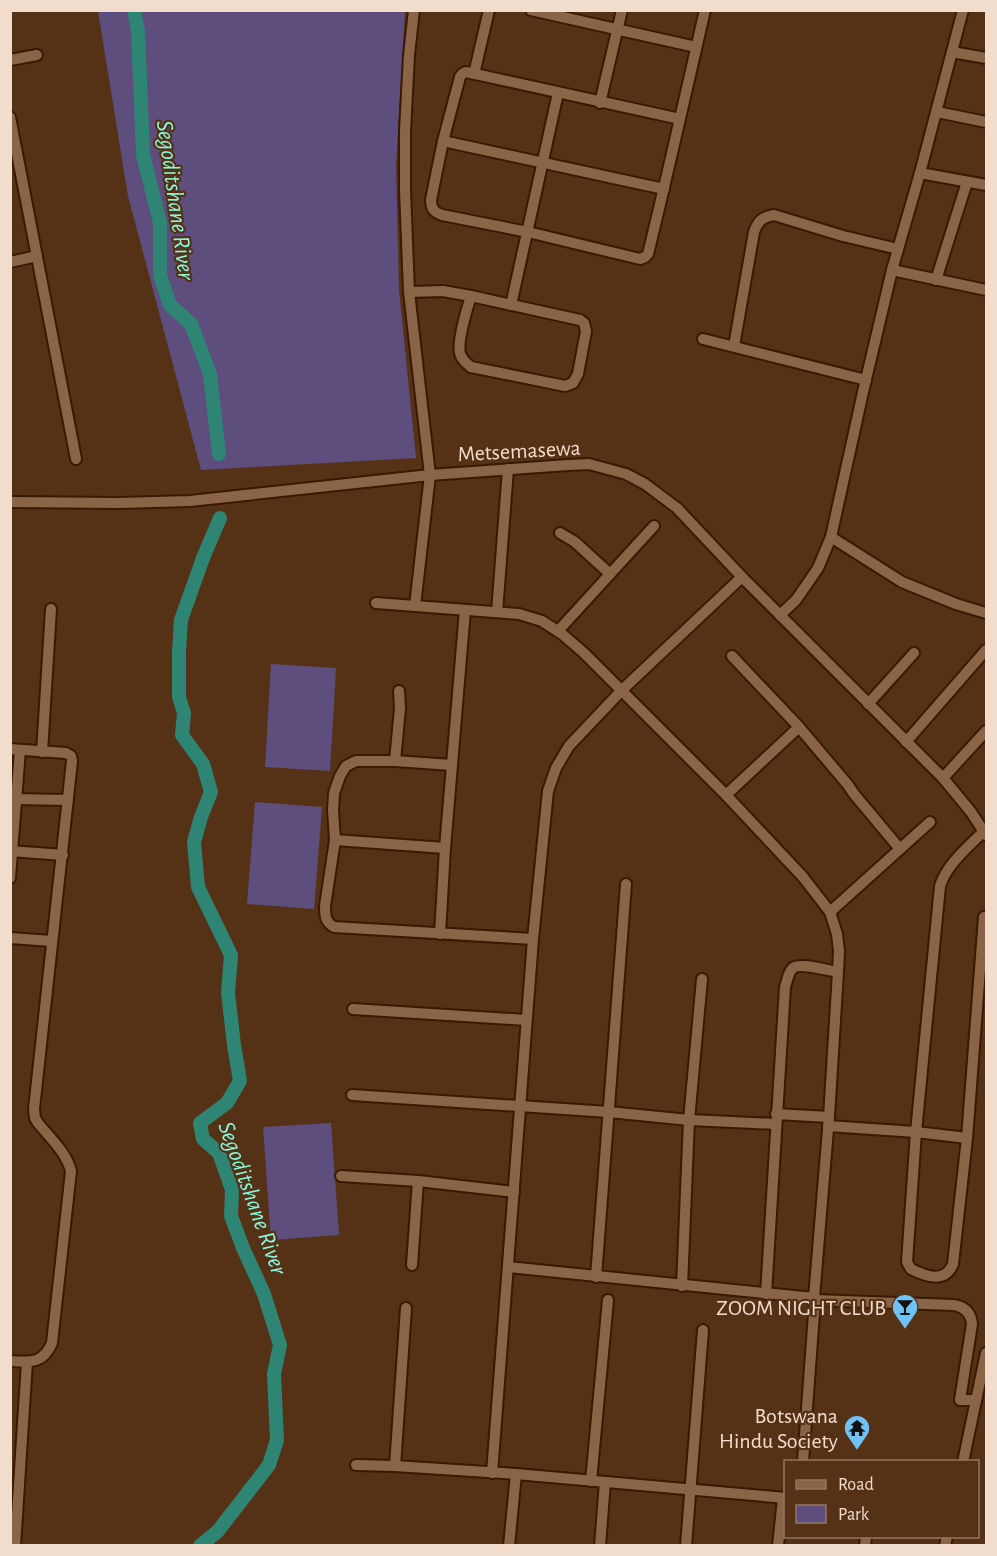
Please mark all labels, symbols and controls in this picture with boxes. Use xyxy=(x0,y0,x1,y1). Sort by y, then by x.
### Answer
water label: Segoditshane River xyxy=(152,119,198,283)
street label: Metsemasewa xyxy=(457,437,581,465)
water label: Segoditshane River xyxy=(213,1119,291,1279)
bar icon: ZOOM NIGHT CLUB xyxy=(890,1292,920,1330)
place label: ZOOM NIGHT CLUB xyxy=(716,1297,886,1319)
place label: Botswana Hindu Society xyxy=(719,1405,839,1452)
temple icon: Botswana Hindu Society xyxy=(842,1413,872,1451)
legend xyxy=(784,1460,979,1538)
text: Road xyxy=(838,1476,874,1494)
text: Park xyxy=(838,1506,870,1524)

